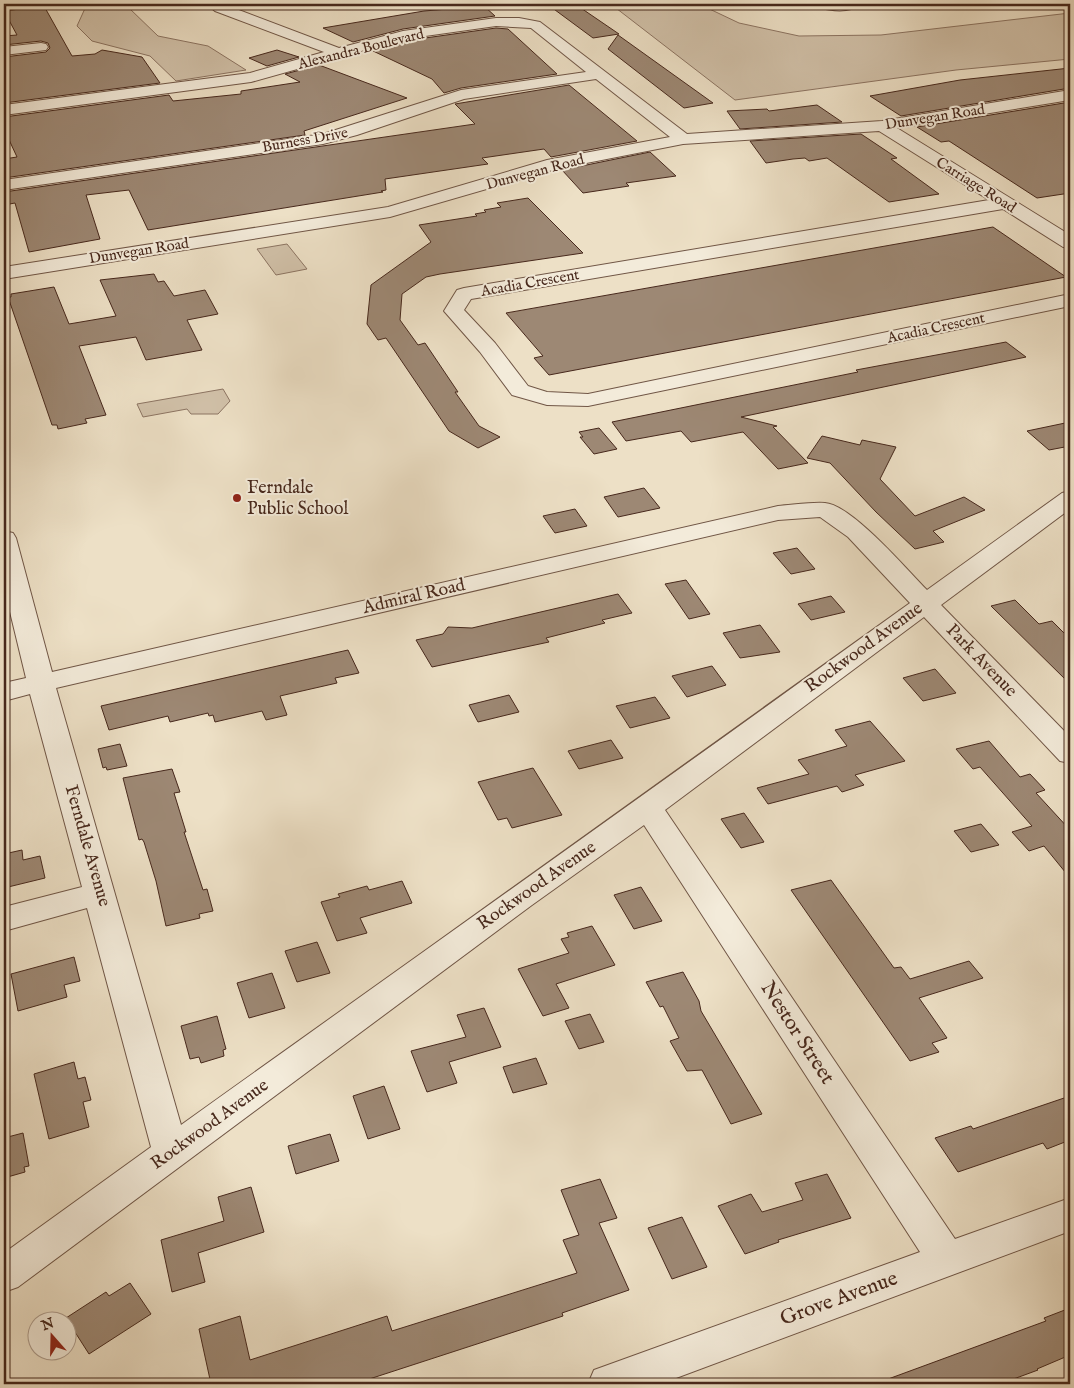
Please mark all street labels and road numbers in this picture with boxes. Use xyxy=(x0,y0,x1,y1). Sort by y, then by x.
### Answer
street label: Alexandra Boulevard xyxy=(295,24,427,74)
street label: Dunvegan Road xyxy=(884,100,987,134)
street label: Burness Drive xyxy=(261,123,350,157)
street label: Dunvegan Road xyxy=(484,150,587,194)
street label: Carriage Road xyxy=(932,153,1020,218)
street label: Dunvegan Road xyxy=(88,234,191,268)
street label: Acadia Crescent xyxy=(478,265,581,301)
street label: Acadia Crescent xyxy=(884,308,987,348)
street label: Admiral Road xyxy=(360,574,468,620)
street label: Rockwood Avenue xyxy=(801,598,927,698)
street label: Park Avenue xyxy=(940,619,1022,703)
street label: Ferndale Avenue xyxy=(59,783,115,909)
street label: Rockwood Avenue xyxy=(473,836,601,936)
street label: Nestor Street xyxy=(754,976,840,1090)
street label: Rockwood Avenue xyxy=(147,1075,273,1175)
street label: Grove Avenue xyxy=(777,1265,902,1333)

